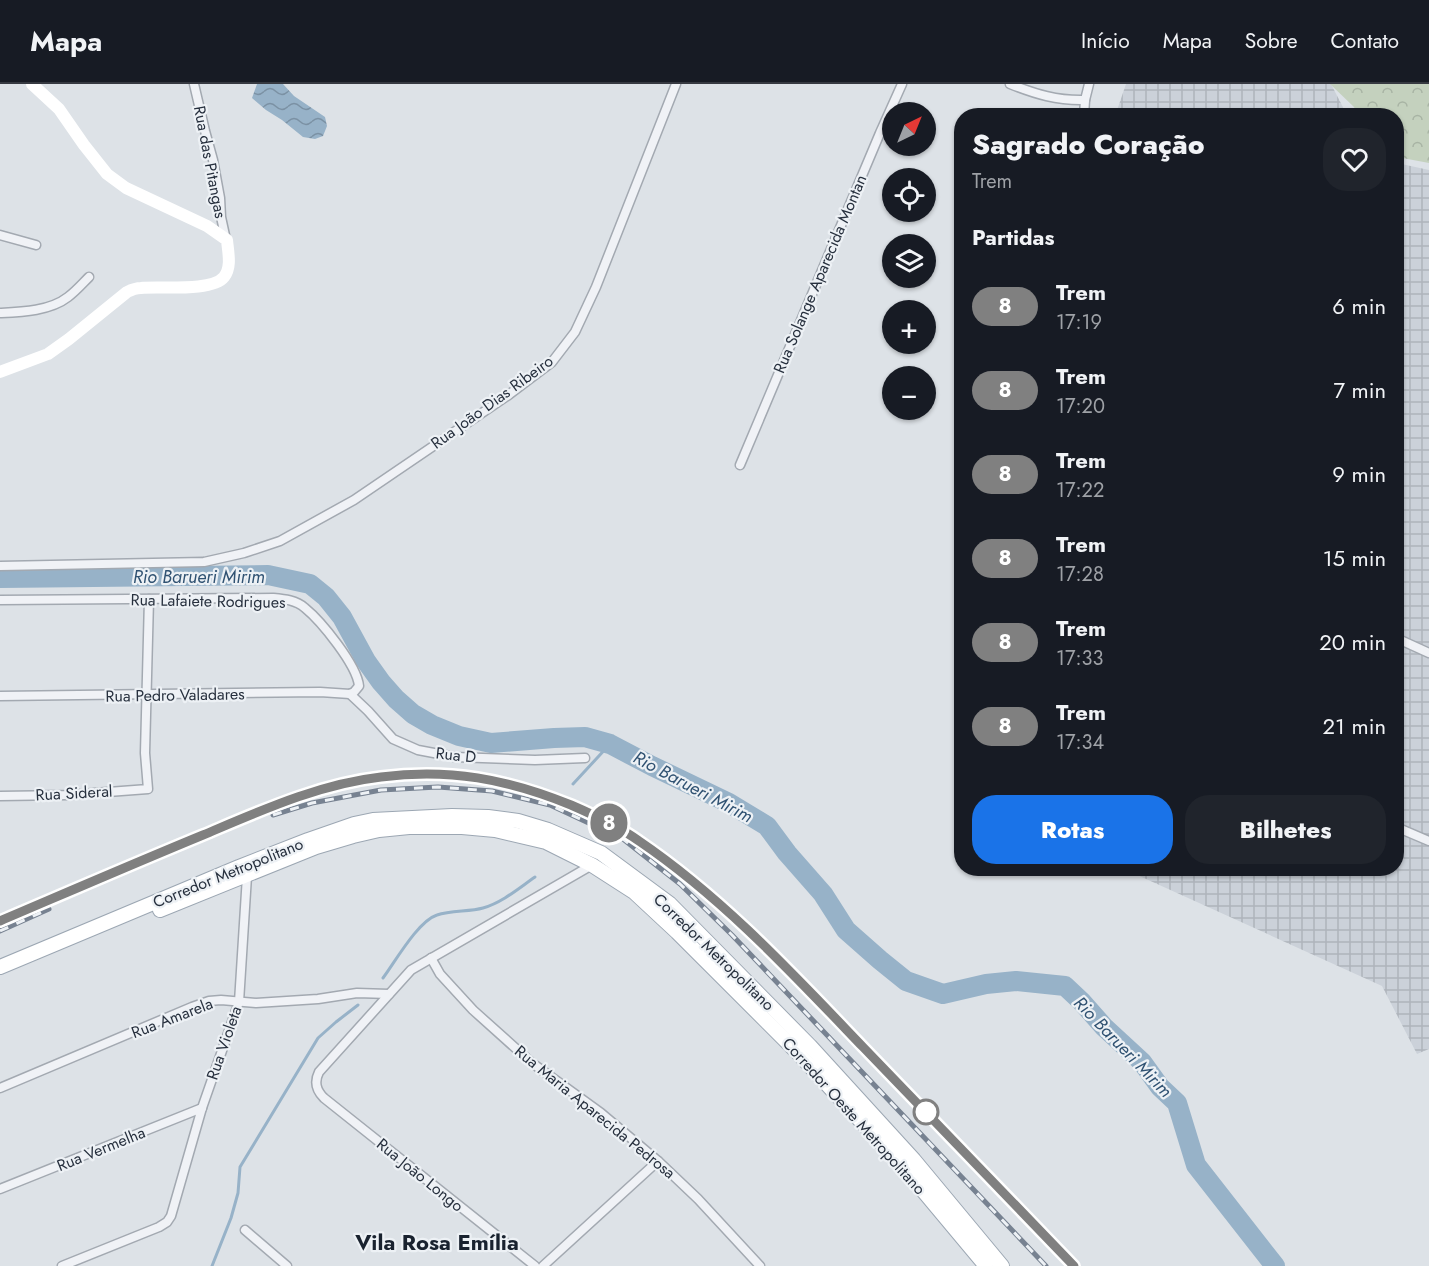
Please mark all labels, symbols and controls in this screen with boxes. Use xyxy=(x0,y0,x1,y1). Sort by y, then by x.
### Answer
text: Mapa xyxy=(30,21,102,62)
text: Início xyxy=(1081,26,1130,56)
text: Mapa xyxy=(1163,26,1212,56)
text: Sobre xyxy=(1245,26,1297,56)
text: Contato xyxy=(1330,26,1399,56)
north arrow xyxy=(882,102,936,156)
map controls xyxy=(882,102,936,420)
street label: Rua das Pitangas xyxy=(188,104,232,220)
text: Sagrado Coração xyxy=(972,124,1205,165)
button: heart xyxy=(1323,128,1386,191)
text: Trem xyxy=(972,167,1012,196)
button: locate xyxy=(882,168,936,222)
street label: Rua Solange Aparecida Montan xyxy=(768,171,872,377)
text: Partidas xyxy=(972,221,1054,253)
button: layers xyxy=(882,234,936,288)
text: Trem xyxy=(1056,276,1106,308)
text: 6 min xyxy=(1332,290,1386,322)
text: 8 xyxy=(998,291,1012,321)
button: + xyxy=(882,300,936,354)
text: 17:19 xyxy=(1056,308,1102,337)
street label: Rua João Dias Ribeiro xyxy=(426,350,558,454)
text: Trem xyxy=(1056,360,1106,392)
button: − xyxy=(882,366,936,420)
text: 7 min xyxy=(1333,374,1386,406)
text: 8 xyxy=(998,375,1012,405)
text: 17:20 xyxy=(1056,392,1105,421)
text: Trem xyxy=(1056,444,1106,476)
text: 9 min xyxy=(1332,458,1386,490)
text: 8 xyxy=(998,459,1012,489)
text: 17:22 xyxy=(1056,476,1104,505)
text: Trem xyxy=(1056,528,1106,560)
text: 15 min xyxy=(1323,542,1386,574)
text: 8 xyxy=(998,543,1012,573)
text: 17:28 xyxy=(1056,560,1104,589)
water label: Rio Barueri Mirim xyxy=(133,564,265,590)
street label: Rua Lafaiete Rodrigues xyxy=(130,588,286,614)
text: Trem xyxy=(1056,612,1106,644)
text: 20 min xyxy=(1319,626,1386,658)
text: 8 xyxy=(998,627,1012,657)
text: 17:33 xyxy=(1056,644,1103,673)
street label: Rua Pedro Valadares xyxy=(105,682,245,708)
text: Trem xyxy=(1056,696,1106,728)
text: 21 min xyxy=(1323,710,1386,742)
text: 8 xyxy=(998,711,1012,741)
text: 17:34 xyxy=(1056,728,1104,757)
street label: Rua D xyxy=(435,741,478,769)
water label: Rio Barueri Mirim xyxy=(629,745,757,829)
street label: Rua Sideral xyxy=(35,780,113,806)
button: Rotas xyxy=(972,795,1173,864)
button: Bilhetes xyxy=(1185,795,1386,864)
line badge: 8 xyxy=(590,804,628,842)
text: 8 xyxy=(602,808,616,838)
street label: Corredor Metropolitano xyxy=(149,832,307,914)
street label: Corredor Metropolitano xyxy=(648,888,780,1016)
water label: Rio Barueri Mirim xyxy=(1068,991,1178,1103)
street label: Rua Amarela xyxy=(128,992,216,1044)
street label: Rua Violeta xyxy=(201,1003,247,1083)
street label: Corredor Oeste Metropolitano xyxy=(777,1032,931,1200)
street label: Rua Maria Aparecida Pedrosa xyxy=(510,1040,680,1184)
unlabelled marker xyxy=(913,1099,939,1125)
street label: Rua Vermelha xyxy=(53,1121,149,1177)
street label: Rua João Longo xyxy=(372,1133,469,1217)
district label: Vila Rosa Emília xyxy=(354,1226,519,1258)

